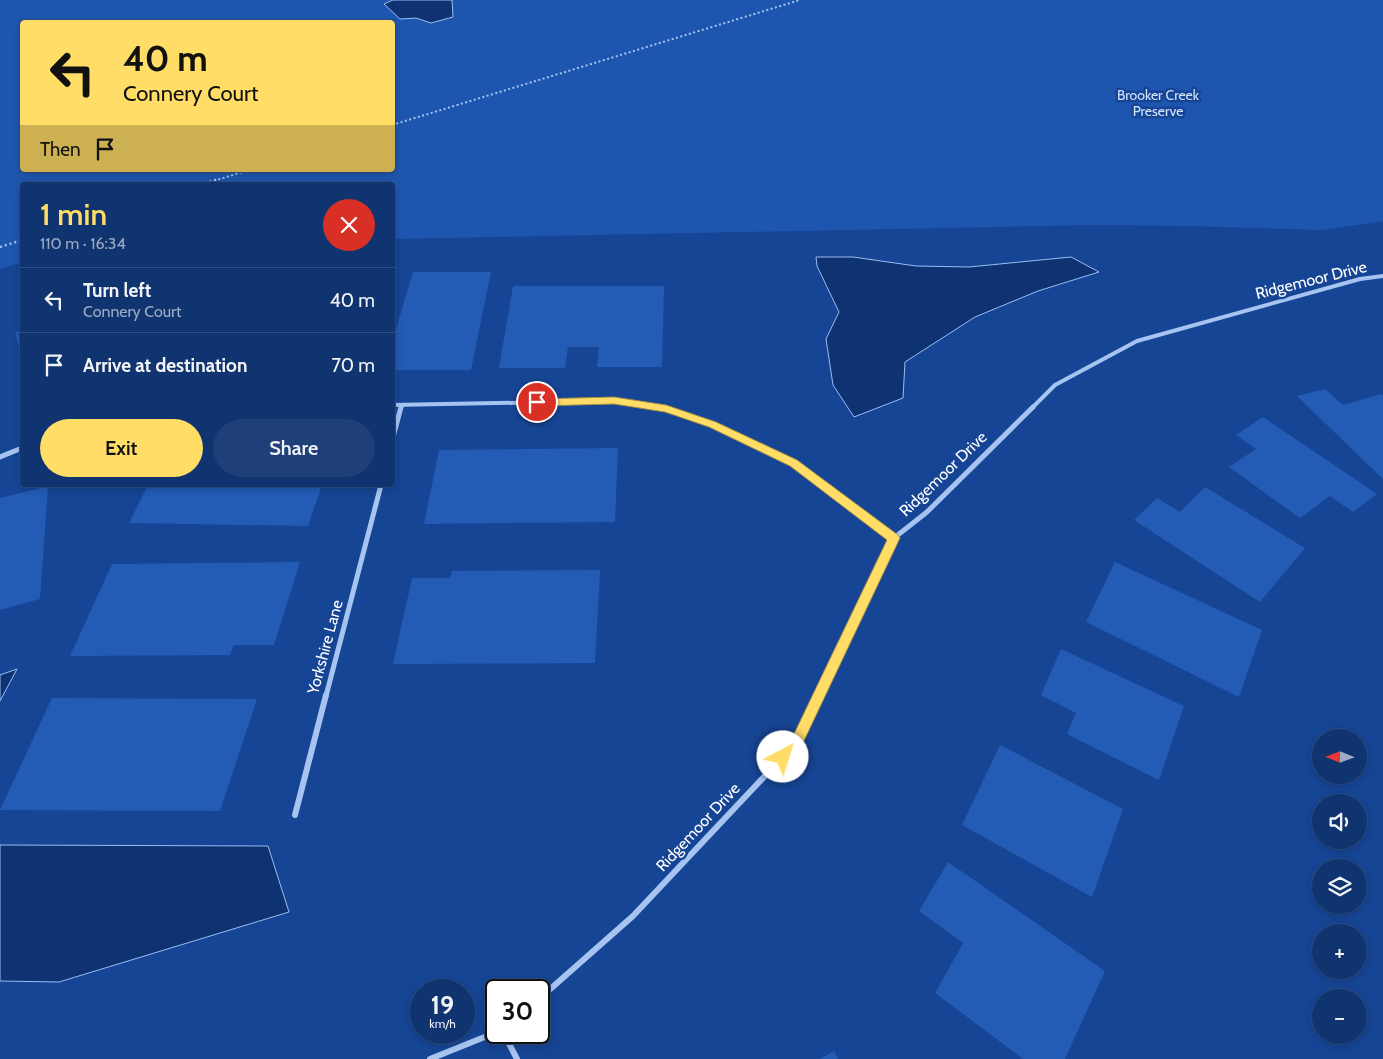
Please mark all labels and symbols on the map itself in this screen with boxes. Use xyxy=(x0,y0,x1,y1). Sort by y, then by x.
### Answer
park label: Brooker Creek Preserve xyxy=(1117,86,1200,120)
street label: Ridgemoor Drive xyxy=(1253,257,1369,303)
pin xyxy=(516,381,558,423)
street label: Ridgemoor Drive xyxy=(895,428,991,520)
street label: Yorkshire Lane xyxy=(303,598,347,697)
north arrow xyxy=(1312,729,1368,784)
position arrow xyxy=(756,730,808,782)
street label: Ridgemoor Drive xyxy=(652,779,744,875)
speed limit sign: 30 xyxy=(485,979,550,1044)

